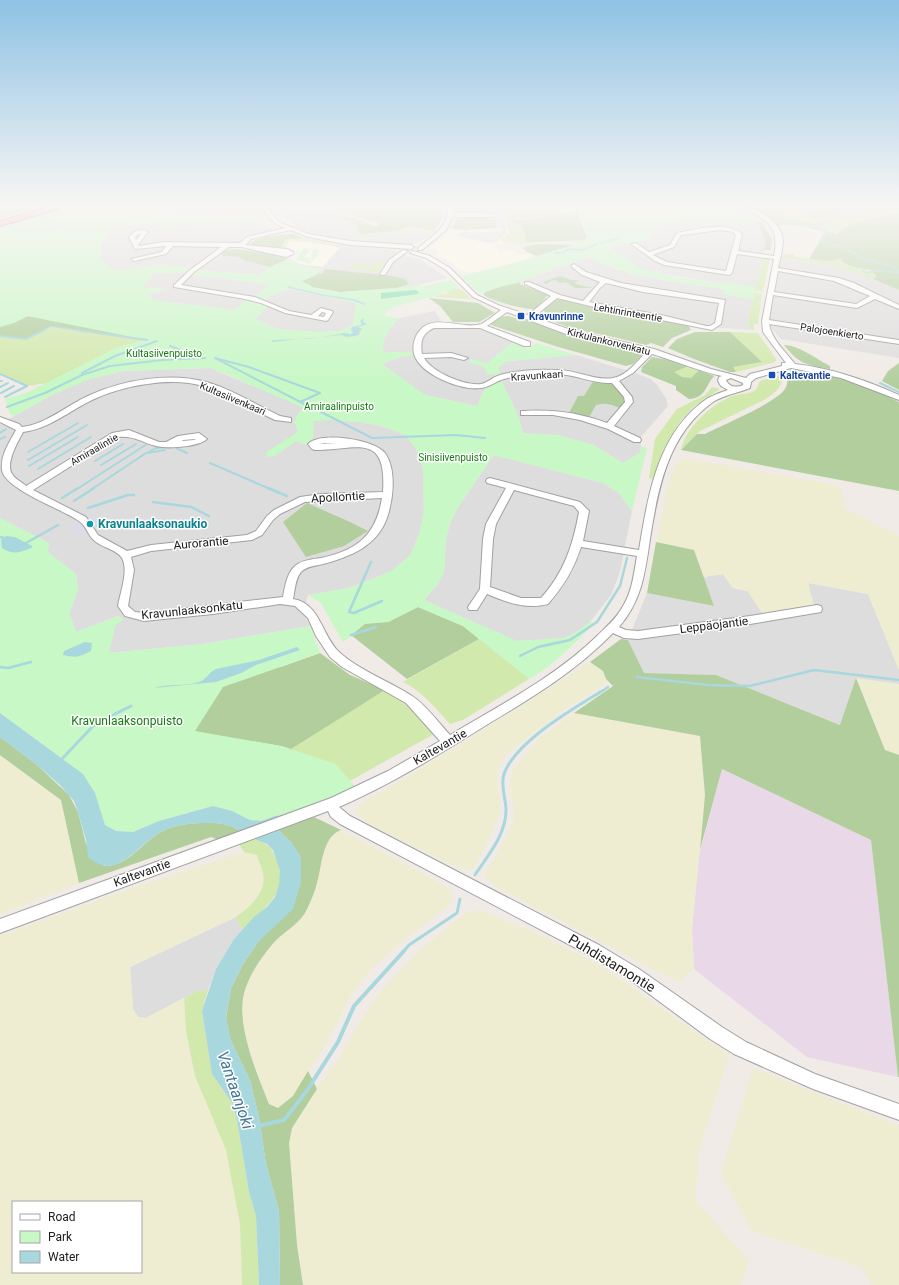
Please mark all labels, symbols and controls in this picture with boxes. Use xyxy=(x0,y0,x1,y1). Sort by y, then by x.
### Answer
street label: Lehtinrinteentie xyxy=(593,301,663,324)
marker: Kravunrinne xyxy=(516,311,526,321)
place label: Kravunrinne xyxy=(529,311,584,322)
street label: Palojoenkierto xyxy=(799,321,865,342)
street label: Kirkulankorvenkatu xyxy=(566,326,652,357)
park label: Kultasiivenpuisto xyxy=(126,348,202,359)
street label: Kravunkaari xyxy=(510,368,564,383)
marker: Kaltevantie xyxy=(767,370,777,380)
place label: Kaltevantie xyxy=(780,370,831,381)
street label: Kultasiivenkaari xyxy=(198,380,267,417)
park label: Amiraalinpuisto xyxy=(304,401,374,412)
street label: Amiraalintie xyxy=(68,431,120,467)
park label: Sinisiivenpuisto xyxy=(418,452,488,463)
street label: Apollontie xyxy=(311,489,365,505)
place label: Kravunlaaksonaukio xyxy=(98,517,208,531)
marker: Kravunlaaksonaukio xyxy=(85,519,95,529)
street label: Aurorantie xyxy=(173,534,229,552)
street label: Kravunlaaksonkatu xyxy=(141,598,243,622)
street label: Leppäojantie xyxy=(679,614,749,636)
park label: Kravunlaaksonpuisto xyxy=(71,714,183,728)
street label: Kaltevantie xyxy=(411,726,469,768)
street label: Kaltevantie xyxy=(112,856,172,890)
street label: Puhdistamontie xyxy=(566,931,658,995)
water label: Vantaanjoki xyxy=(213,1049,258,1132)
legend xyxy=(12,1201,142,1273)
text: Road xyxy=(48,1210,76,1224)
text: Park xyxy=(48,1230,73,1244)
text: Water xyxy=(48,1250,79,1264)

